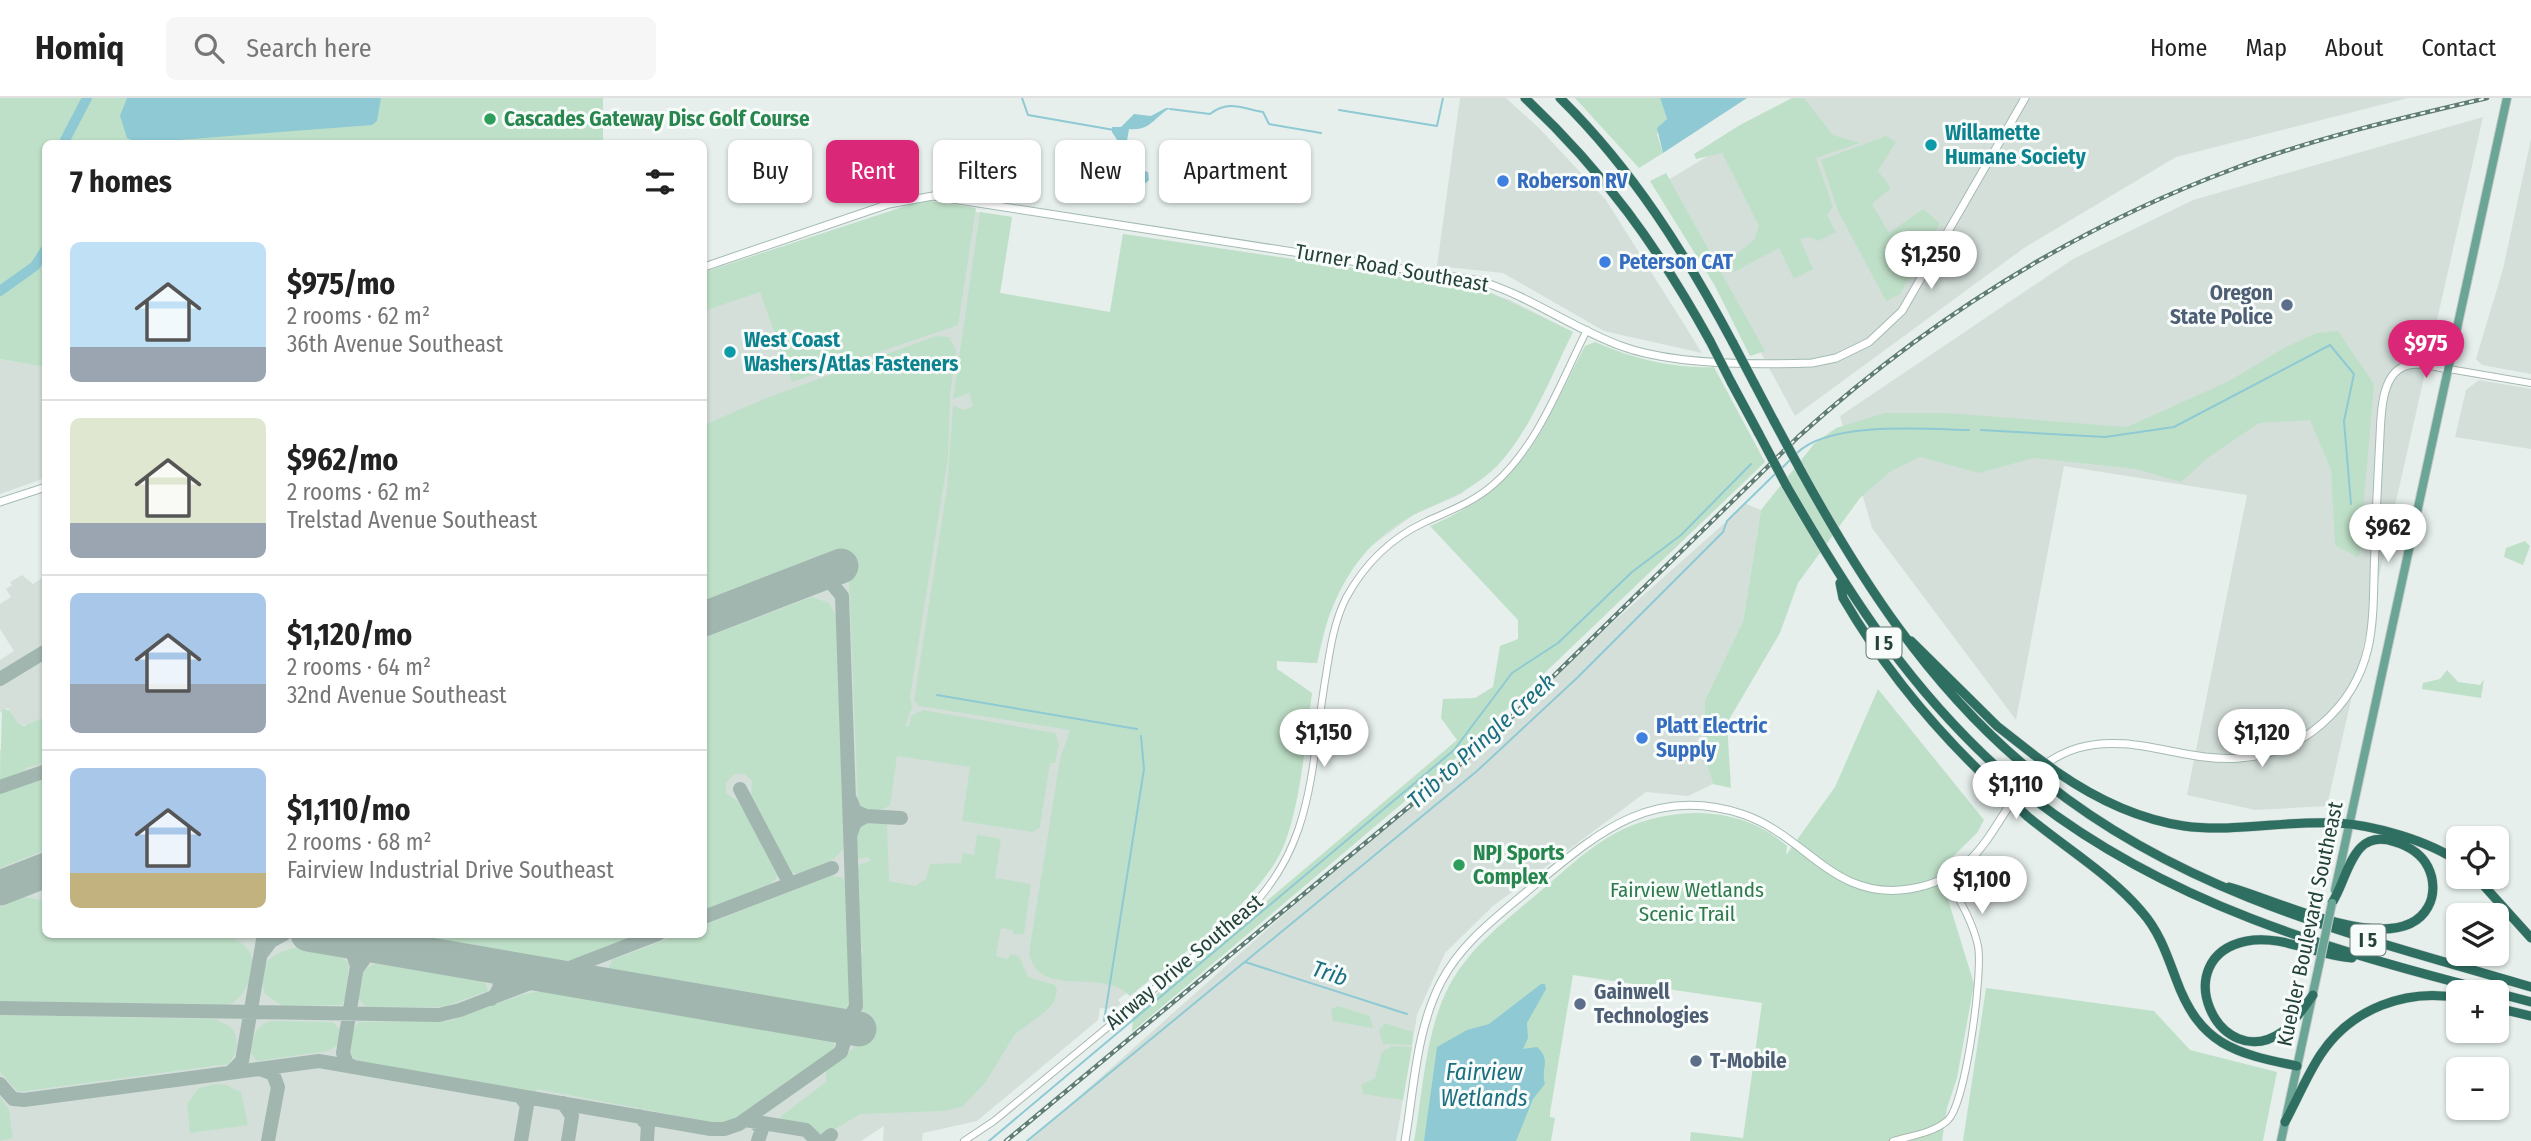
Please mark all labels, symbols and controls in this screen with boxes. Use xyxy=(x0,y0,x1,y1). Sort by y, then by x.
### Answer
search box xyxy=(166,17,656,80)
text: Homiq xyxy=(35,28,124,68)
icon: search xyxy=(190,29,228,67)
text: Search here xyxy=(246,33,371,64)
text: Home xyxy=(2150,34,2207,62)
text: Map xyxy=(2245,34,2287,62)
text: About xyxy=(2325,34,2383,62)
text: Contact xyxy=(2421,34,2496,62)
place label: Cascades Gateway Disc Golf Course xyxy=(504,106,810,132)
marker: Cascades Gateway Disc Golf Course xyxy=(482,111,498,127)
place label: Willamette Humane Society xyxy=(1945,120,2087,170)
marker: Willamette Humane Society xyxy=(1923,137,1939,153)
chip: Buy xyxy=(728,140,812,203)
chip: Rent xyxy=(826,140,919,203)
chip: Filters xyxy=(933,140,1041,203)
chip: New xyxy=(1055,140,1145,203)
chip: Apartment xyxy=(1159,140,1311,203)
icon: filters xyxy=(641,163,679,201)
text: 7 homes xyxy=(70,164,172,200)
place label: Roberson RV xyxy=(1517,168,1629,194)
marker: Roberson RV xyxy=(1495,173,1511,189)
pin: $1,250 xyxy=(1874,232,1988,291)
street label: Turner Road Southeast xyxy=(1293,238,1491,298)
text: $1,250 xyxy=(1901,240,1961,268)
place label: Peterson CAT xyxy=(1619,249,1734,275)
marker: Peterson CAT xyxy=(1597,254,1613,270)
text: $975/mo xyxy=(287,266,395,302)
icon: home xyxy=(126,270,210,354)
place label: Oregon State Police xyxy=(2170,280,2273,330)
marker: Oregon State Police xyxy=(2279,297,2295,313)
text: 2 rooms · 62 m² xyxy=(287,302,430,330)
pin: $975 xyxy=(2385,320,2467,380)
place label: West Coast Washers/Atlas Fasteners xyxy=(744,327,958,377)
text: $975 xyxy=(2404,329,2448,357)
text: 36th Avenue Southeast xyxy=(287,330,503,358)
marker: West Coast Washers/Atlas Fasteners xyxy=(722,344,738,360)
text: $962/mo xyxy=(287,442,398,478)
icon: home xyxy=(126,446,210,530)
text: 2 rooms · 62 m² xyxy=(287,478,430,506)
pin: $962 xyxy=(2347,504,2429,564)
text: Trelstad Avenue Southeast xyxy=(287,506,537,534)
text: $962 xyxy=(2365,513,2411,541)
text: $1,120/mo xyxy=(287,617,412,653)
icon: home xyxy=(126,621,210,705)
road number: I 5 xyxy=(1867,628,1902,658)
text: 2 rooms · 64 m² xyxy=(287,653,431,681)
water label: Trib to Pringle Creek xyxy=(1402,668,1560,814)
text: 32nd Avenue Southeast xyxy=(287,681,507,709)
pin: $1,150 xyxy=(1267,710,1381,769)
pin: $1,120 xyxy=(2205,710,2319,769)
place label: Platt Electric Supply xyxy=(1656,713,1768,763)
text: $1,150 xyxy=(1296,718,1352,746)
text: $1,120 xyxy=(2234,718,2290,746)
marker: Platt Electric Supply xyxy=(1634,730,1650,746)
pin: $1,110 xyxy=(1959,762,2073,821)
text: $1,110 xyxy=(1989,770,2043,798)
text: $1,110/mo xyxy=(287,792,411,828)
icon: home xyxy=(126,796,210,880)
street label: Kuebler Boulevard Southeast xyxy=(2271,799,2349,1049)
map controls xyxy=(2446,826,2509,1120)
button: locate xyxy=(2446,826,2509,889)
text: 2 rooms · 68 m² xyxy=(287,828,432,856)
place label: NPJ Sports Complex xyxy=(1473,840,1565,890)
text: Fairview Industrial Drive Southeast xyxy=(287,856,614,884)
pin: $1,100 xyxy=(1925,856,2039,916)
marker: NPJ Sports Complex xyxy=(1451,857,1467,873)
text: $1,100 xyxy=(1953,865,2011,893)
park label: Fairview Wetlands Scenic Trail xyxy=(1610,877,1764,927)
street label: Airway Drive Southeast xyxy=(1100,889,1268,1035)
button: layers xyxy=(2446,903,2509,966)
road number: I 5 xyxy=(2350,925,2386,956)
water label: Trib xyxy=(1309,954,1351,992)
place label: Gainwell Technologies xyxy=(1594,979,1709,1029)
button: + xyxy=(2446,980,2509,1043)
marker: Gainwell Technologies xyxy=(1572,996,1588,1012)
place label: T-Mobile xyxy=(1710,1048,1787,1074)
marker: T-Mobile xyxy=(1688,1053,1704,1069)
button: − xyxy=(2446,1057,2509,1120)
water label: Fairview Wetlands xyxy=(1441,1058,1528,1112)

